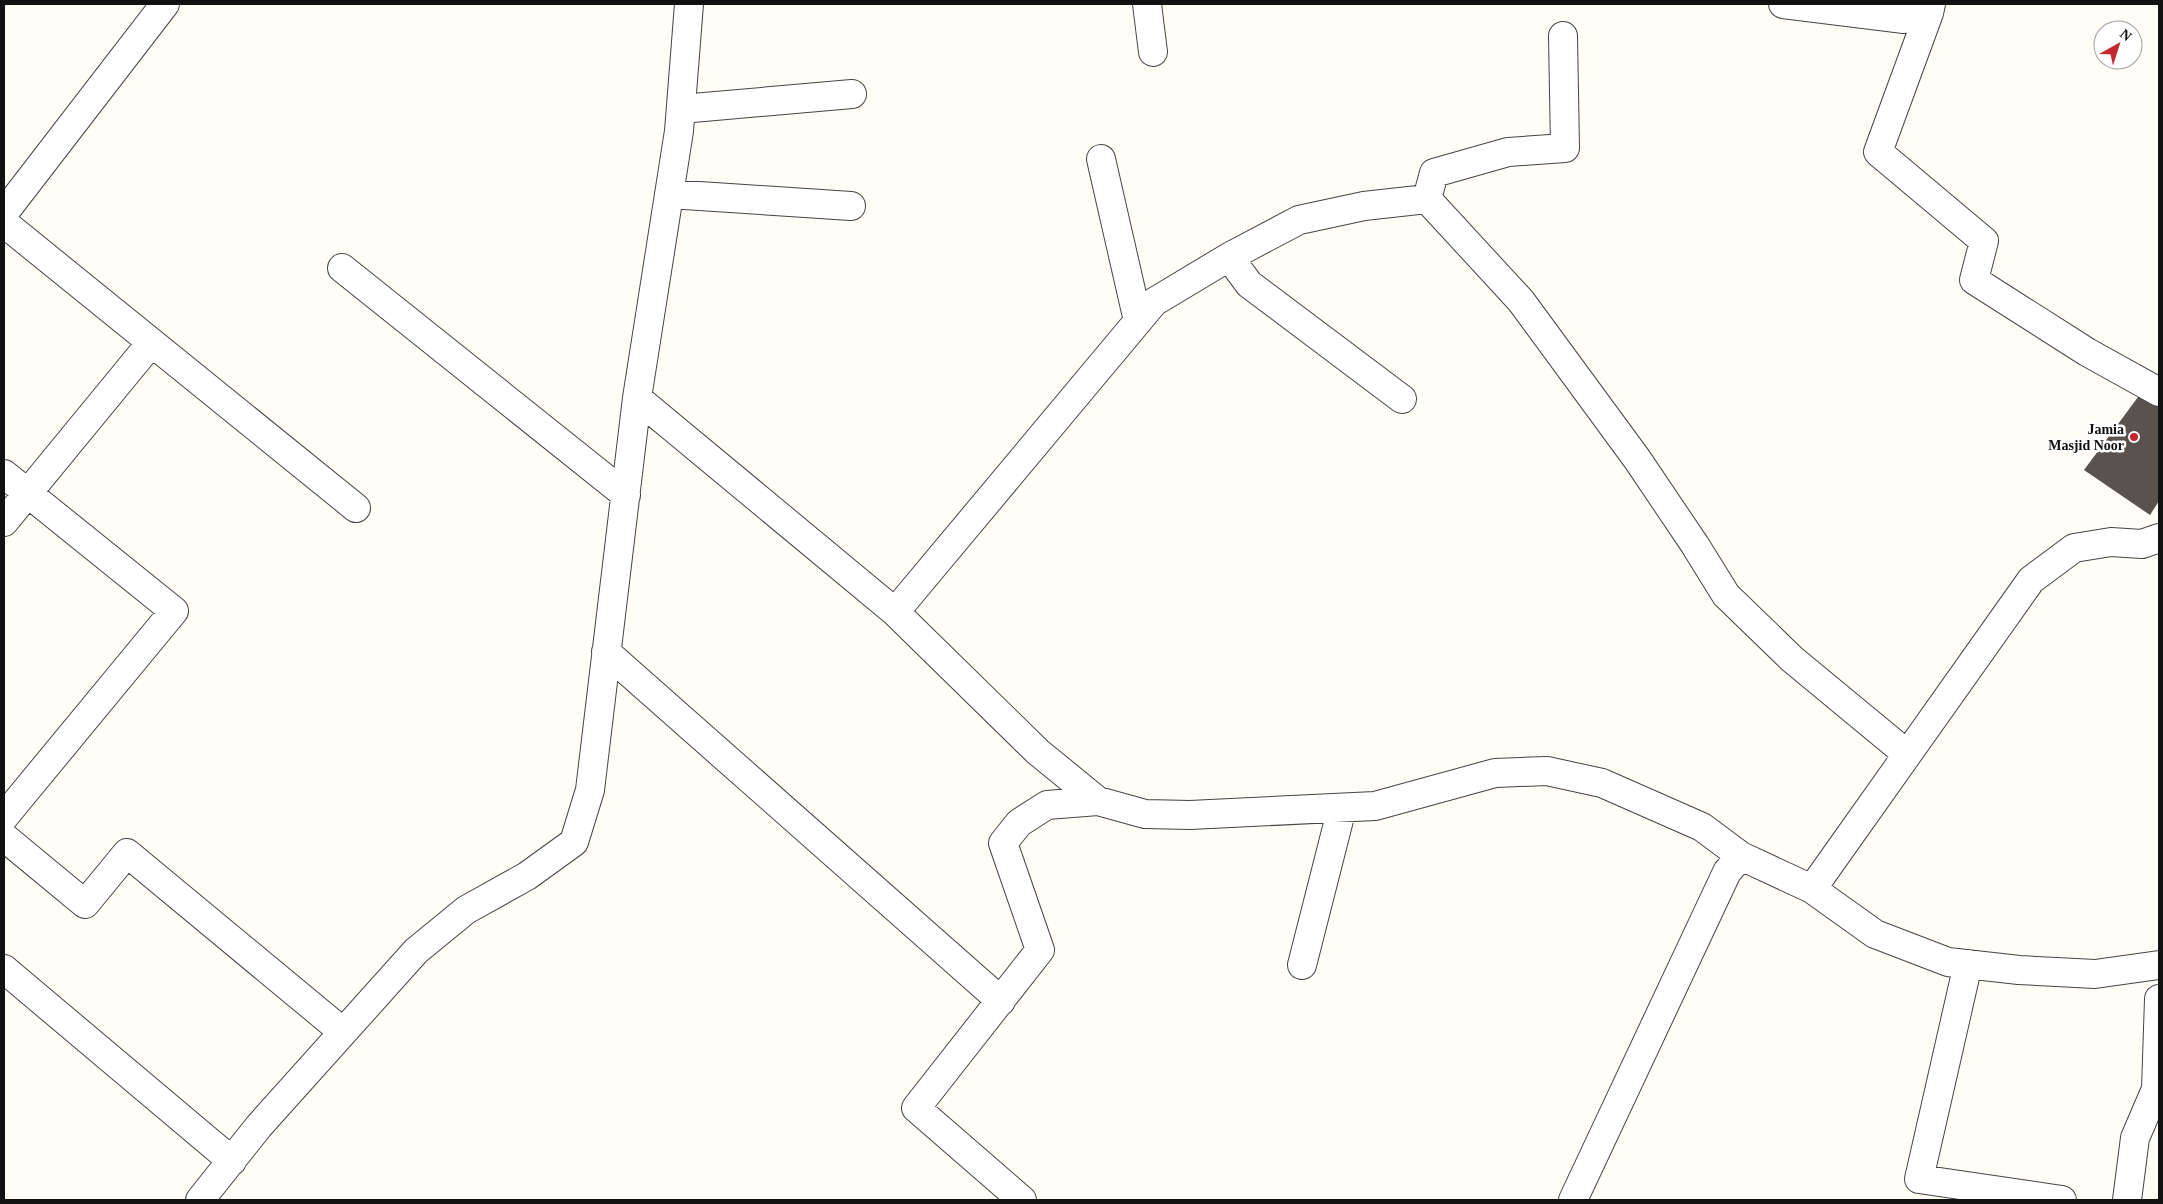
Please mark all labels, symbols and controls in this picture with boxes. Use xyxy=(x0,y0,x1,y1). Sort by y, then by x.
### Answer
north arrow xyxy=(2093,20,2143,70)
text: N xyxy=(2117,26,2135,44)
place label: Jamia Masjid Noor xyxy=(2048,422,2124,453)
marker: Jamia Masjid Noor xyxy=(2128,431,2140,443)

